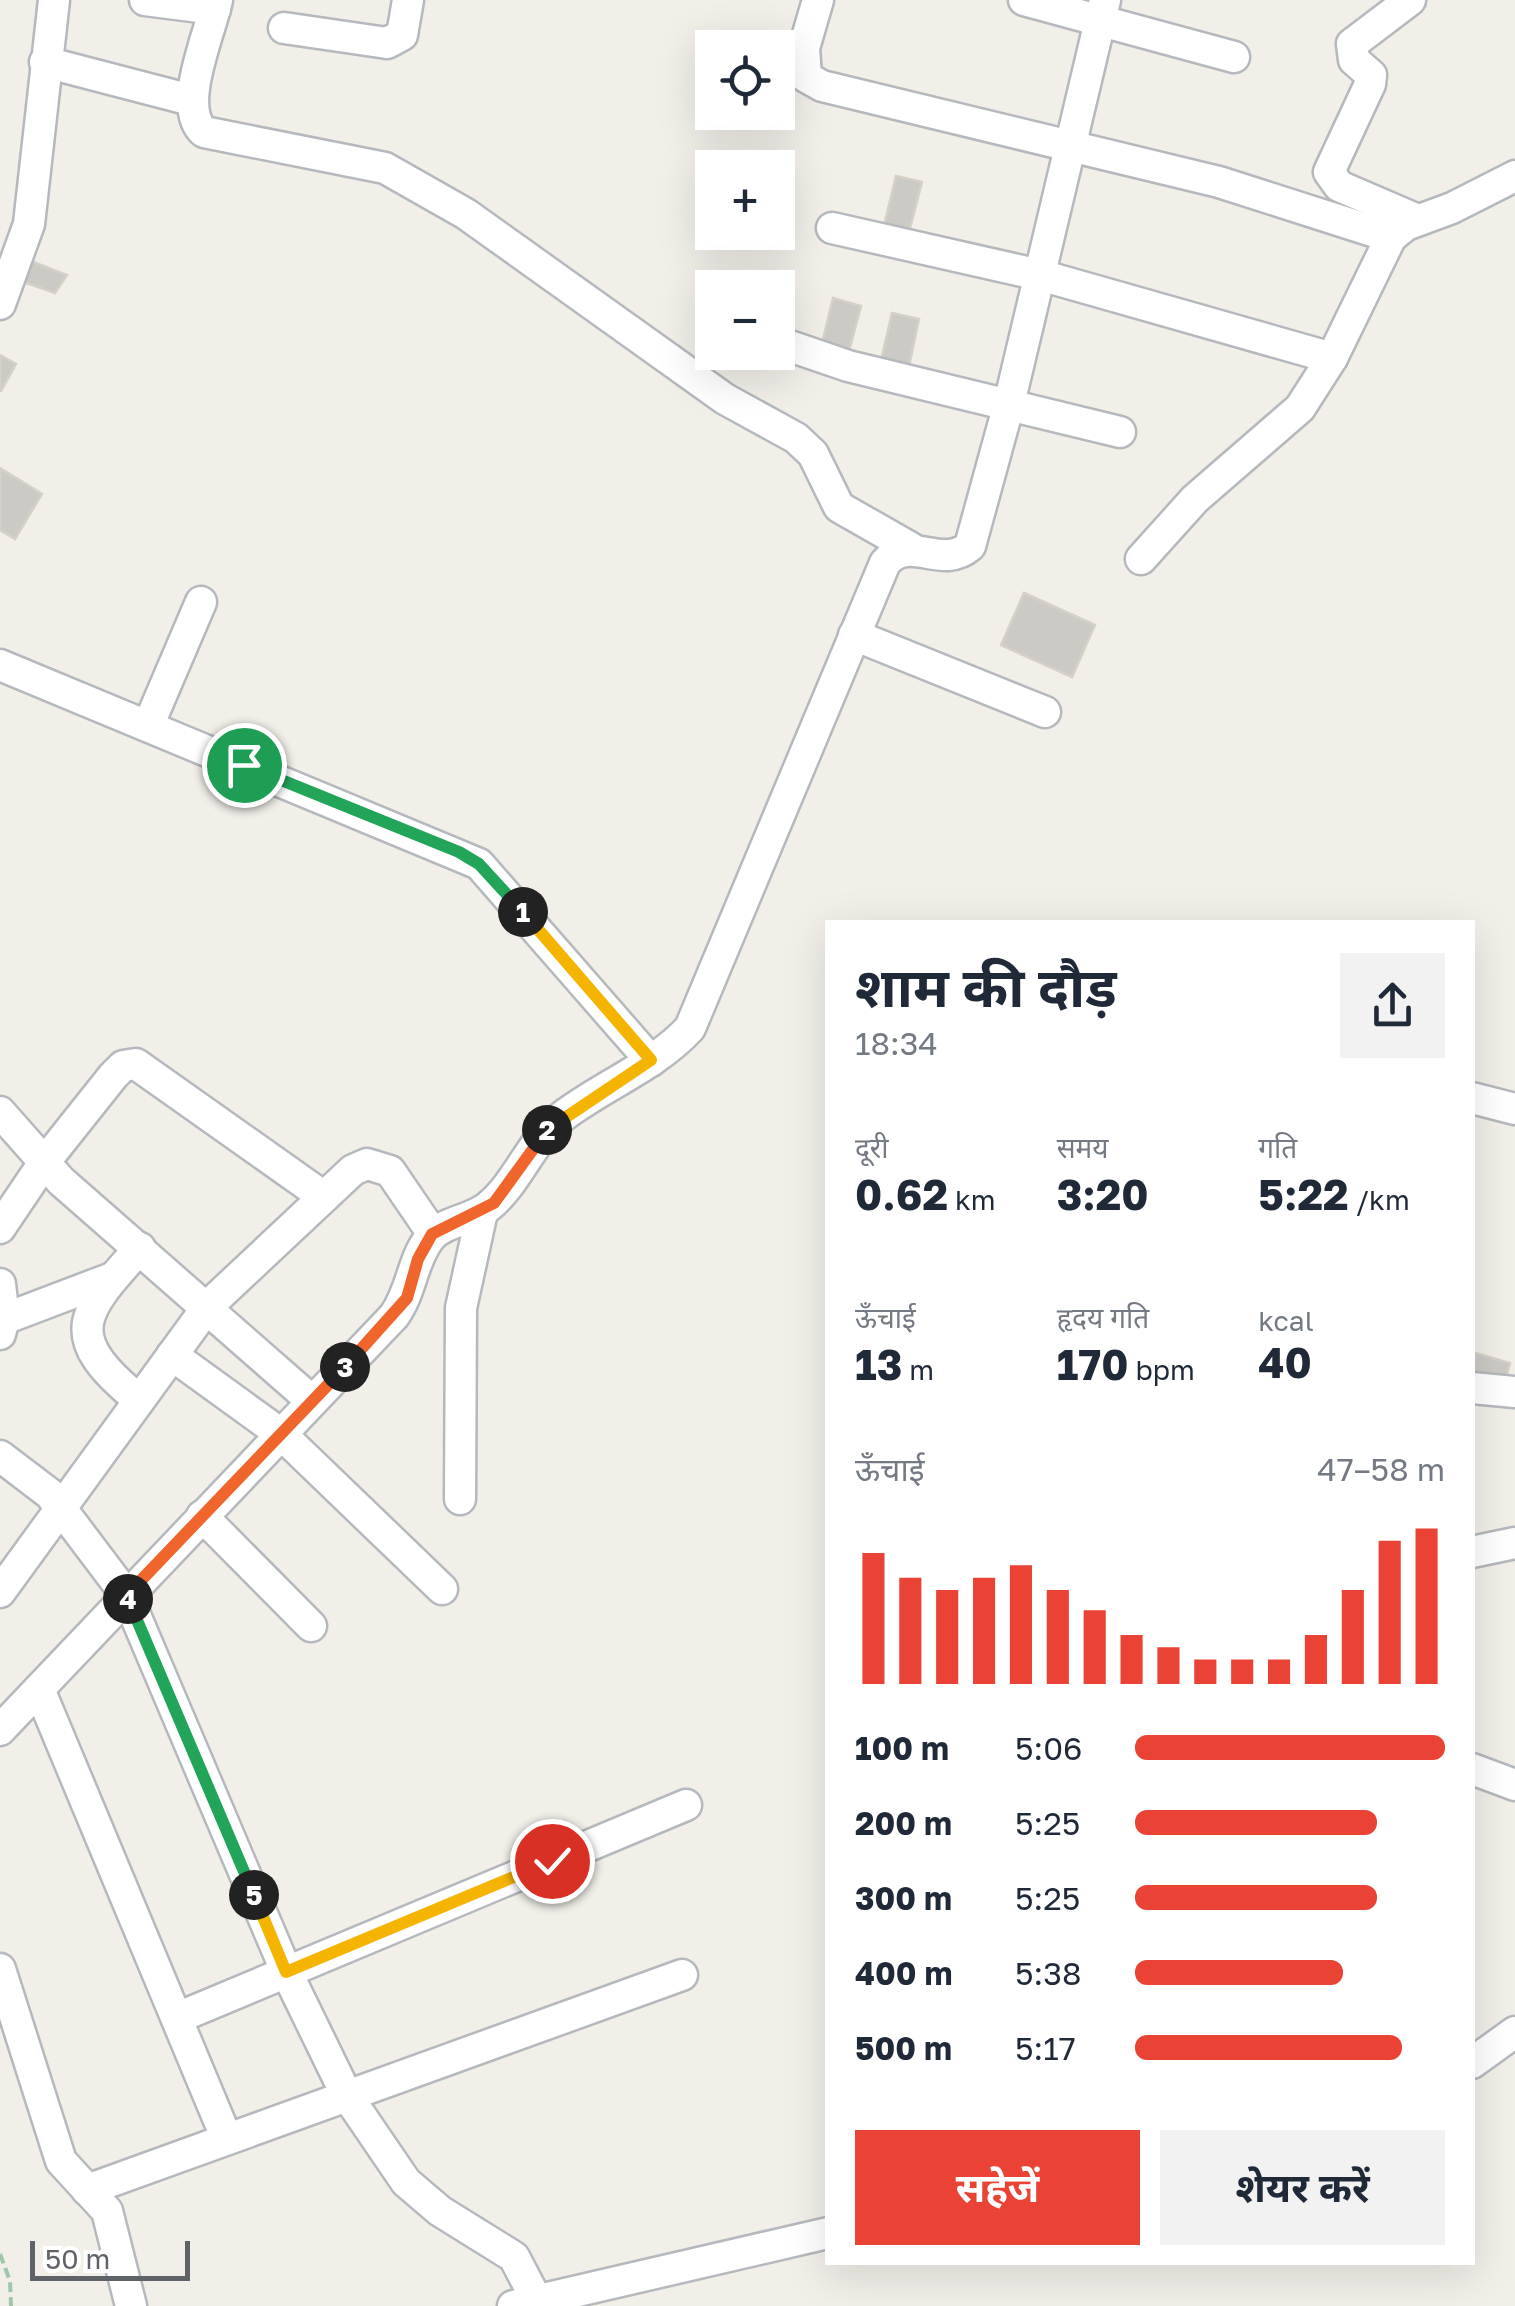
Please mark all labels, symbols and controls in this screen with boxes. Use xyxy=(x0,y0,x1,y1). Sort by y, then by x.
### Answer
map controls xyxy=(695,30,795,370)
button: locate xyxy=(695,30,795,130)
button: + xyxy=(695,150,795,250)
button: − xyxy=(695,270,795,370)
pin xyxy=(202,723,287,808)
icon: arrive xyxy=(217,738,272,793)
pin: 1 xyxy=(498,887,548,937)
text: 1 xyxy=(516,895,530,928)
text: शाम की दौड़ xyxy=(855,953,1117,1019)
button: share xyxy=(1340,953,1445,1058)
text: 18:34 xyxy=(855,1024,938,1062)
pin: 2 xyxy=(522,1105,572,1155)
text: 2 xyxy=(538,1113,556,1146)
text: दूरी xyxy=(855,1131,889,1164)
text: समय xyxy=(1057,1131,1109,1164)
text: गति xyxy=(1258,1131,1297,1164)
text: 0.62 xyxy=(855,1169,948,1219)
text: 3:20 xyxy=(1057,1169,1149,1219)
text: 5:22 xyxy=(1258,1169,1349,1219)
text: km xyxy=(948,1183,996,1216)
text: /km xyxy=(1349,1183,1410,1216)
text: ऊँचाई xyxy=(855,1301,916,1334)
text: हृदय गति xyxy=(1057,1301,1149,1334)
text: kcal xyxy=(1258,1304,1314,1337)
text: 40 xyxy=(1258,1337,1312,1387)
text: 13 xyxy=(855,1339,902,1389)
text: 170 xyxy=(1057,1339,1128,1389)
pin: 3 xyxy=(320,1342,370,1392)
text: 3 xyxy=(336,1350,354,1383)
text: m xyxy=(902,1353,934,1386)
text: bpm xyxy=(1128,1353,1195,1386)
text: ऊँचाई xyxy=(855,1450,924,1488)
text: 47–58 m xyxy=(1317,1450,1445,1488)
pin: 4 xyxy=(103,1574,153,1624)
text: 4 xyxy=(119,1582,137,1615)
text: 100 m xyxy=(855,1729,949,1767)
text: 5:06 xyxy=(1015,1729,1082,1767)
text: 200 m xyxy=(855,1804,952,1842)
text: 5:25 xyxy=(1015,1804,1080,1842)
pin xyxy=(510,1819,595,1904)
icon: check xyxy=(525,1834,580,1889)
pin: 5 xyxy=(229,1870,279,1920)
text: 5 xyxy=(245,1878,263,1911)
text: 300 m xyxy=(855,1879,952,1917)
text: 5:25 xyxy=(1015,1879,1080,1917)
text: 400 m xyxy=(855,1954,953,1992)
text: 5:38 xyxy=(1015,1954,1081,1992)
text: 500 m xyxy=(855,2029,952,2067)
text: 5:17 xyxy=(1015,2029,1076,2067)
button: सहेजें xyxy=(855,2130,1140,2245)
button: शेयर करें xyxy=(1160,2130,1445,2245)
scale bar xyxy=(30,2236,190,2280)
text: 50 m xyxy=(45,2242,110,2275)

